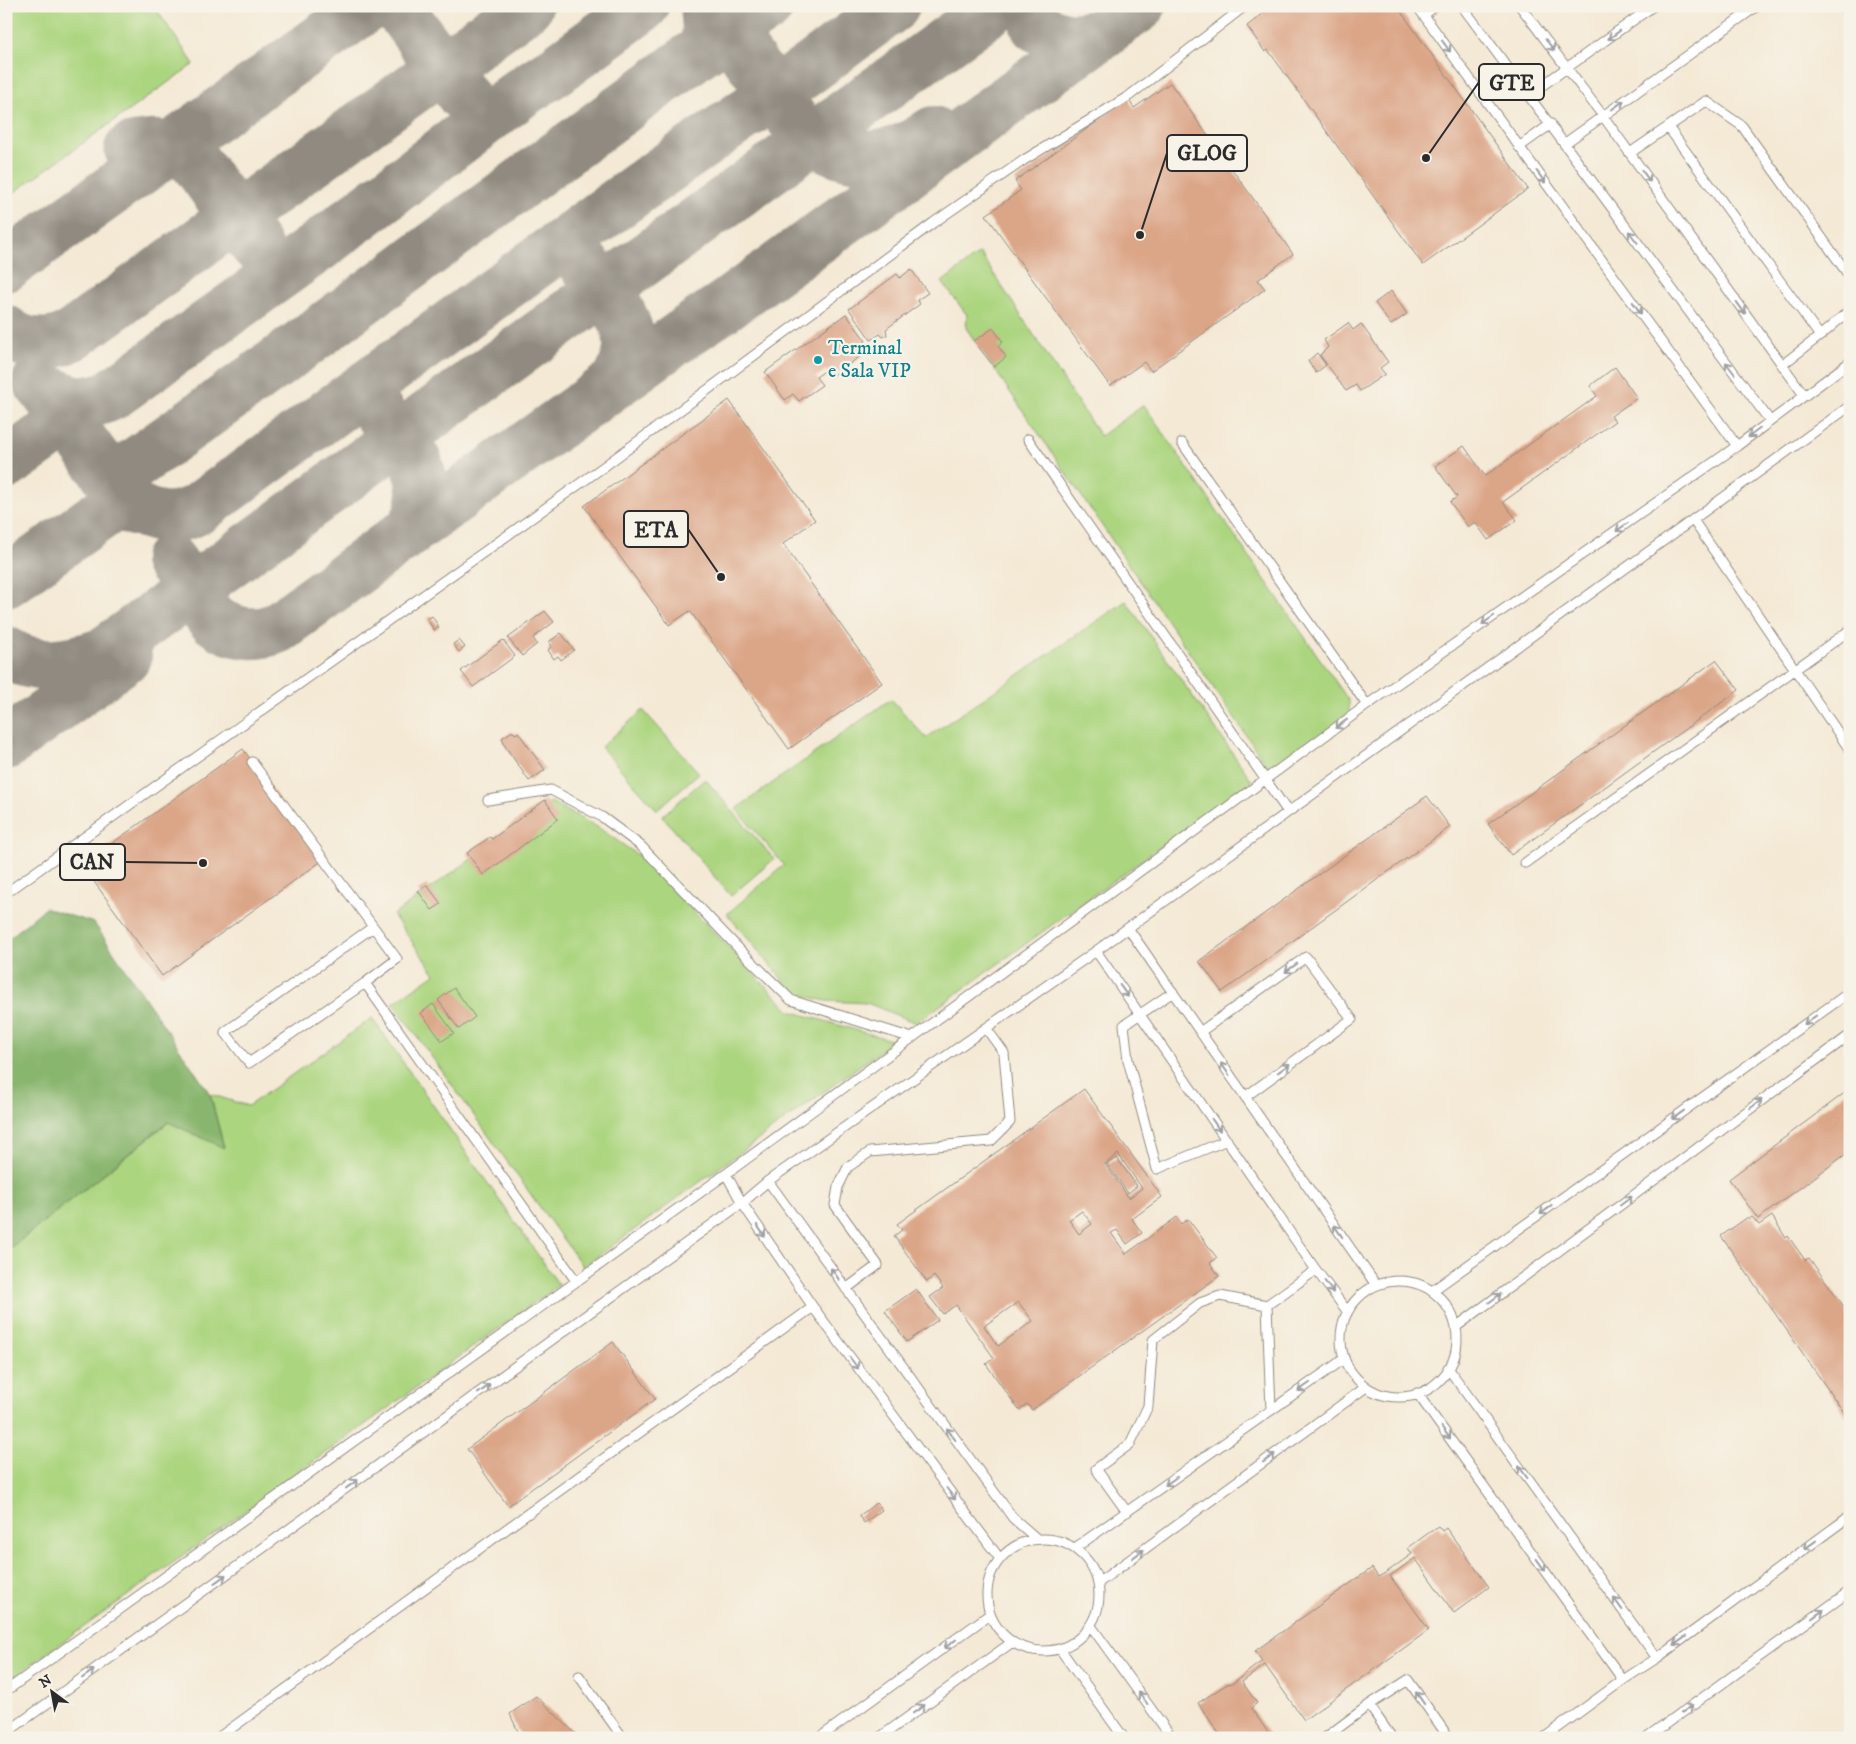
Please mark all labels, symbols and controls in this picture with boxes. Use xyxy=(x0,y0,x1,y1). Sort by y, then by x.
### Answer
one-way arrow xyxy=(1607,30,1621,40)
one-way arrow xyxy=(1441,38,1451,52)
one-way arrow xyxy=(1545,38,1556,51)
callout: GTE xyxy=(1479,64,1544,100)
text: GTE xyxy=(1489,71,1535,97)
one-way arrow xyxy=(1611,100,1625,110)
callout: GLOG xyxy=(1167,135,1247,171)
text: GLOG xyxy=(1177,141,1237,167)
one-way arrow xyxy=(1641,169,1652,182)
one-way arrow xyxy=(1536,170,1547,183)
one-way arrow xyxy=(1628,231,1639,244)
one-way arrow xyxy=(1632,301,1642,315)
one-way arrow xyxy=(1736,301,1746,315)
place label: Terminal e Sala VIP xyxy=(828,336,911,384)
marker: Terminal e Sala VIP xyxy=(812,354,824,366)
one-way arrow xyxy=(1725,362,1736,375)
one-way arrow xyxy=(1748,427,1761,438)
callout: ETA xyxy=(624,511,688,547)
text: ETA xyxy=(634,518,678,544)
one-way arrow xyxy=(1615,522,1629,532)
one-way arrow xyxy=(1482,615,1496,625)
one-way arrow xyxy=(1334,719,1348,729)
callout: CAN xyxy=(60,844,125,880)
text: CAN xyxy=(70,850,114,876)
one-way arrow xyxy=(1284,963,1298,973)
one-way arrow xyxy=(1119,984,1129,998)
one-way arrow xyxy=(1803,1015,1817,1025)
one-way arrow xyxy=(1220,1062,1230,1076)
one-way arrow xyxy=(1277,1063,1291,1073)
one-way arrow xyxy=(1749,1099,1763,1109)
one-way arrow xyxy=(1671,1110,1685,1120)
one-way arrow xyxy=(1211,1118,1221,1132)
one-way arrow xyxy=(1619,1196,1633,1206)
one-way arrow xyxy=(1540,1204,1553,1215)
one-way arrow xyxy=(756,1223,766,1237)
one-way arrow xyxy=(1333,1224,1343,1238)
one-way arrow xyxy=(830,1267,840,1281)
one-way arrow xyxy=(1324,1280,1334,1294)
one-way arrow xyxy=(1488,1293,1502,1303)
one-way arrow xyxy=(849,1356,859,1370)
one-way arrow xyxy=(1297,1382,1311,1392)
one-way arrow xyxy=(477,1384,491,1394)
one-way arrow xyxy=(1441,1426,1451,1440)
one-way arrow xyxy=(946,1427,956,1441)
one-way arrow xyxy=(1262,1453,1275,1464)
one-way arrow xyxy=(1518,1466,1529,1479)
one-way arrow xyxy=(1164,1476,1178,1486)
one-way arrow xyxy=(345,1479,359,1489)
one-way arrow xyxy=(946,1486,957,1500)
one-way arrow xyxy=(1804,1540,1818,1550)
one-way arrow xyxy=(1131,1549,1144,1560)
one-way arrow xyxy=(1536,1558,1546,1572)
one-way arrow xyxy=(213,1574,227,1584)
one-way arrow xyxy=(1613,1598,1624,1611)
one-way arrow xyxy=(1811,1609,1825,1619)
one-way arrow xyxy=(1674,1636,1687,1647)
one-way arrow xyxy=(943,1639,957,1649)
north arrow xyxy=(28,1666,78,1716)
one-way arrow xyxy=(81,1669,95,1679)
text: N xyxy=(36,1671,56,1693)
one-way arrow xyxy=(1138,1691,1148,1705)
one-way arrow xyxy=(1415,1691,1425,1705)
one-way arrow xyxy=(912,1704,926,1714)
one-way arrow xyxy=(1679,1704,1693,1714)

